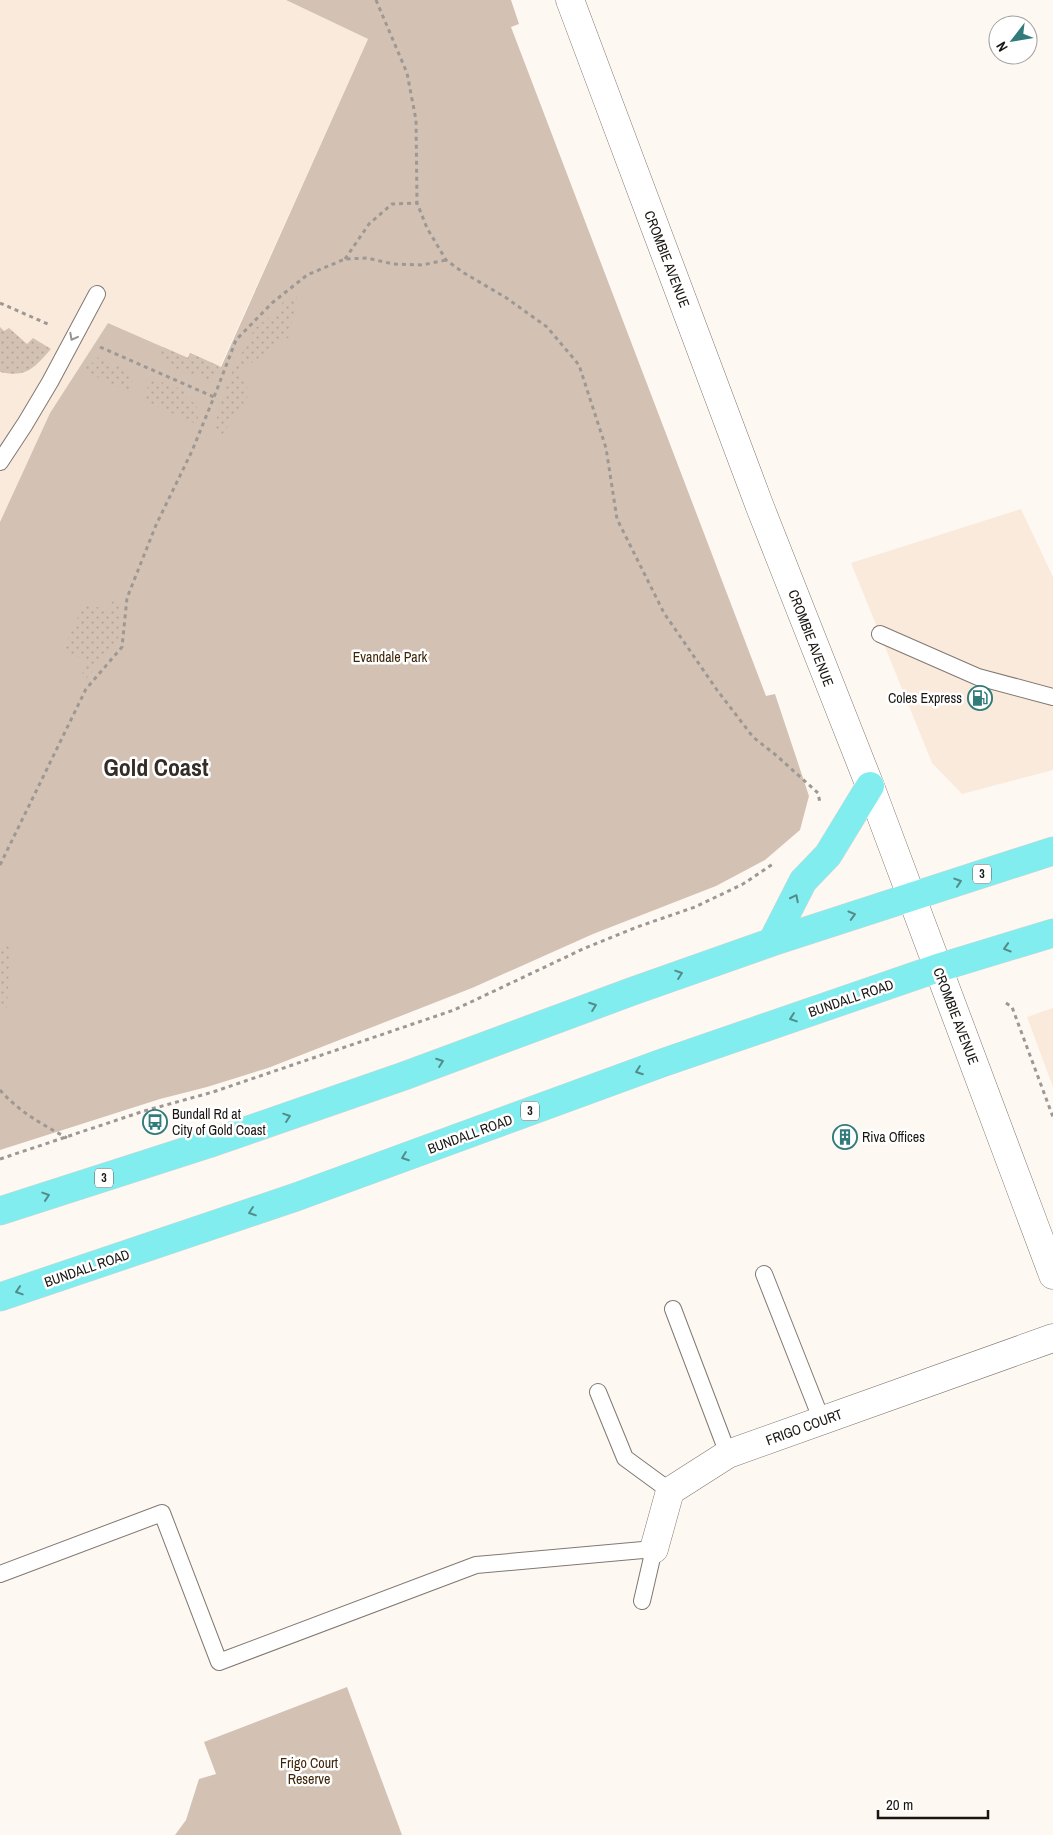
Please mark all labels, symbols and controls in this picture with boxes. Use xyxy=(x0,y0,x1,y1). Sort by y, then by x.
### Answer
north arrow xyxy=(988,15,1038,65)
text: N xyxy=(992,39,1012,55)
street label: CROMBIE AVENUE xyxy=(640,208,694,310)
one-way arrow xyxy=(69,331,79,340)
street label: CROMBIE AVENUE xyxy=(784,587,838,689)
park label: Evandale Park xyxy=(353,648,428,666)
fuel station icon: Coles Express xyxy=(967,685,993,711)
place label: Coles Express xyxy=(888,689,962,707)
district label: Gold Coast xyxy=(104,751,209,783)
road number: 3 xyxy=(973,864,991,884)
one-way arrow xyxy=(953,877,962,887)
one-way arrow xyxy=(789,894,799,903)
one-way arrow xyxy=(847,911,855,921)
one-way arrow xyxy=(1003,942,1011,952)
street label: CROMBIE AVENUE xyxy=(929,965,983,1067)
one-way arrow xyxy=(674,970,683,980)
street label: BUNDALL ROAD xyxy=(806,975,896,1021)
one-way arrow xyxy=(588,1002,596,1012)
one-way arrow xyxy=(789,1013,798,1023)
one-way arrow xyxy=(435,1058,444,1068)
one-way arrow xyxy=(635,1065,644,1075)
road number: 3 xyxy=(521,1102,539,1120)
place label: Bundall Rd at City of Gold Coast xyxy=(172,1105,266,1139)
bus stop icon: Bundall Rd at City of Gold Coast xyxy=(142,1109,168,1135)
street label: BUNDALL ROAD xyxy=(425,1110,515,1158)
one-way arrow xyxy=(282,1113,291,1123)
building icon: Riva Offices xyxy=(832,1124,858,1150)
place label: Riva Offices xyxy=(862,1128,925,1146)
one-way arrow xyxy=(401,1152,409,1162)
road number: 3 xyxy=(95,1168,113,1188)
one-way arrow xyxy=(42,1192,50,1202)
one-way arrow xyxy=(248,1207,256,1217)
street label: BUNDALL ROAD xyxy=(42,1245,132,1291)
one-way arrow xyxy=(15,1285,23,1295)
street label: FRIGO COURT xyxy=(763,1405,845,1449)
park label: Frigo Court Reserve xyxy=(280,1754,338,1788)
scale bar xyxy=(878,1788,988,1820)
text: 20 m xyxy=(886,1794,913,1815)

